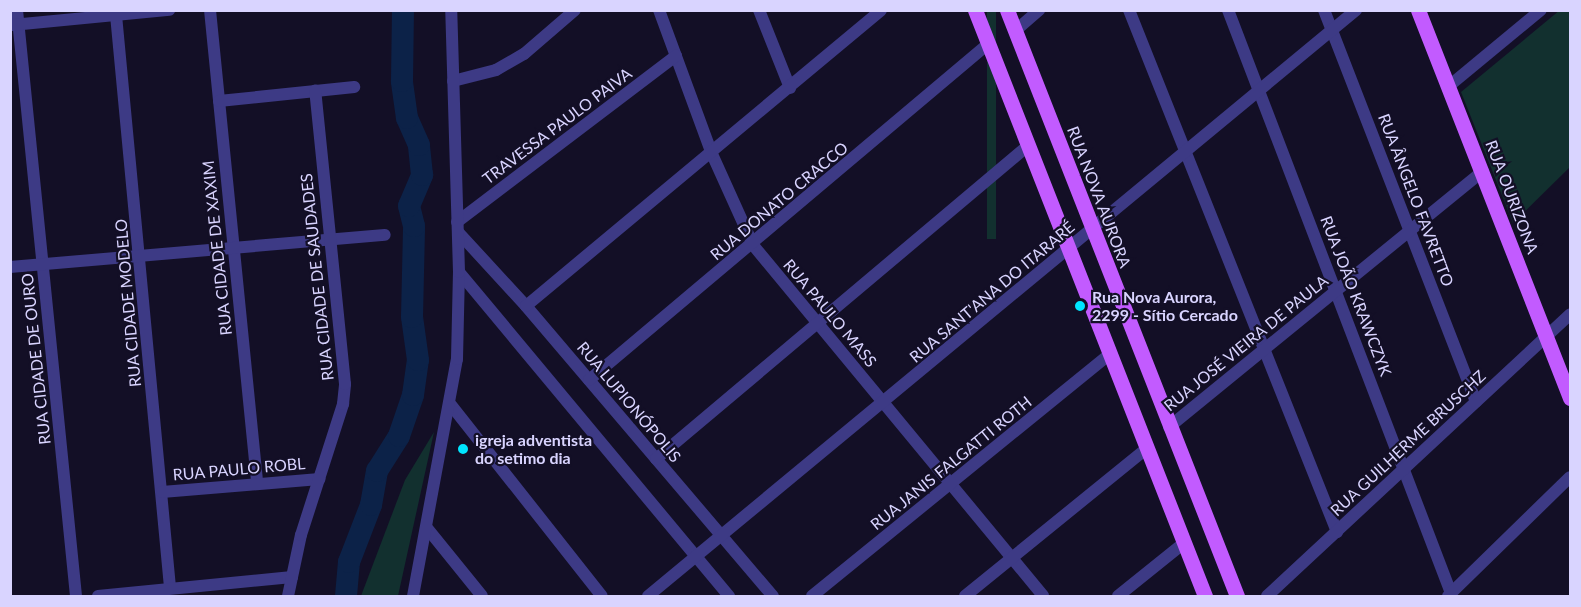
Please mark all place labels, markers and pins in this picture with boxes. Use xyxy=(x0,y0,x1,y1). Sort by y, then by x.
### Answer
place label: Rua Nova Aurora, 2299 - Sítio Cercado xyxy=(1092,287,1238,325)
marker: Rua Nova Aurora, 2299 - Sítio Cercado xyxy=(1073,299,1087,313)
place label: igreja adventista do setimo dia xyxy=(475,430,592,468)
marker: igreja adventista do setimo dia xyxy=(456,442,470,456)

